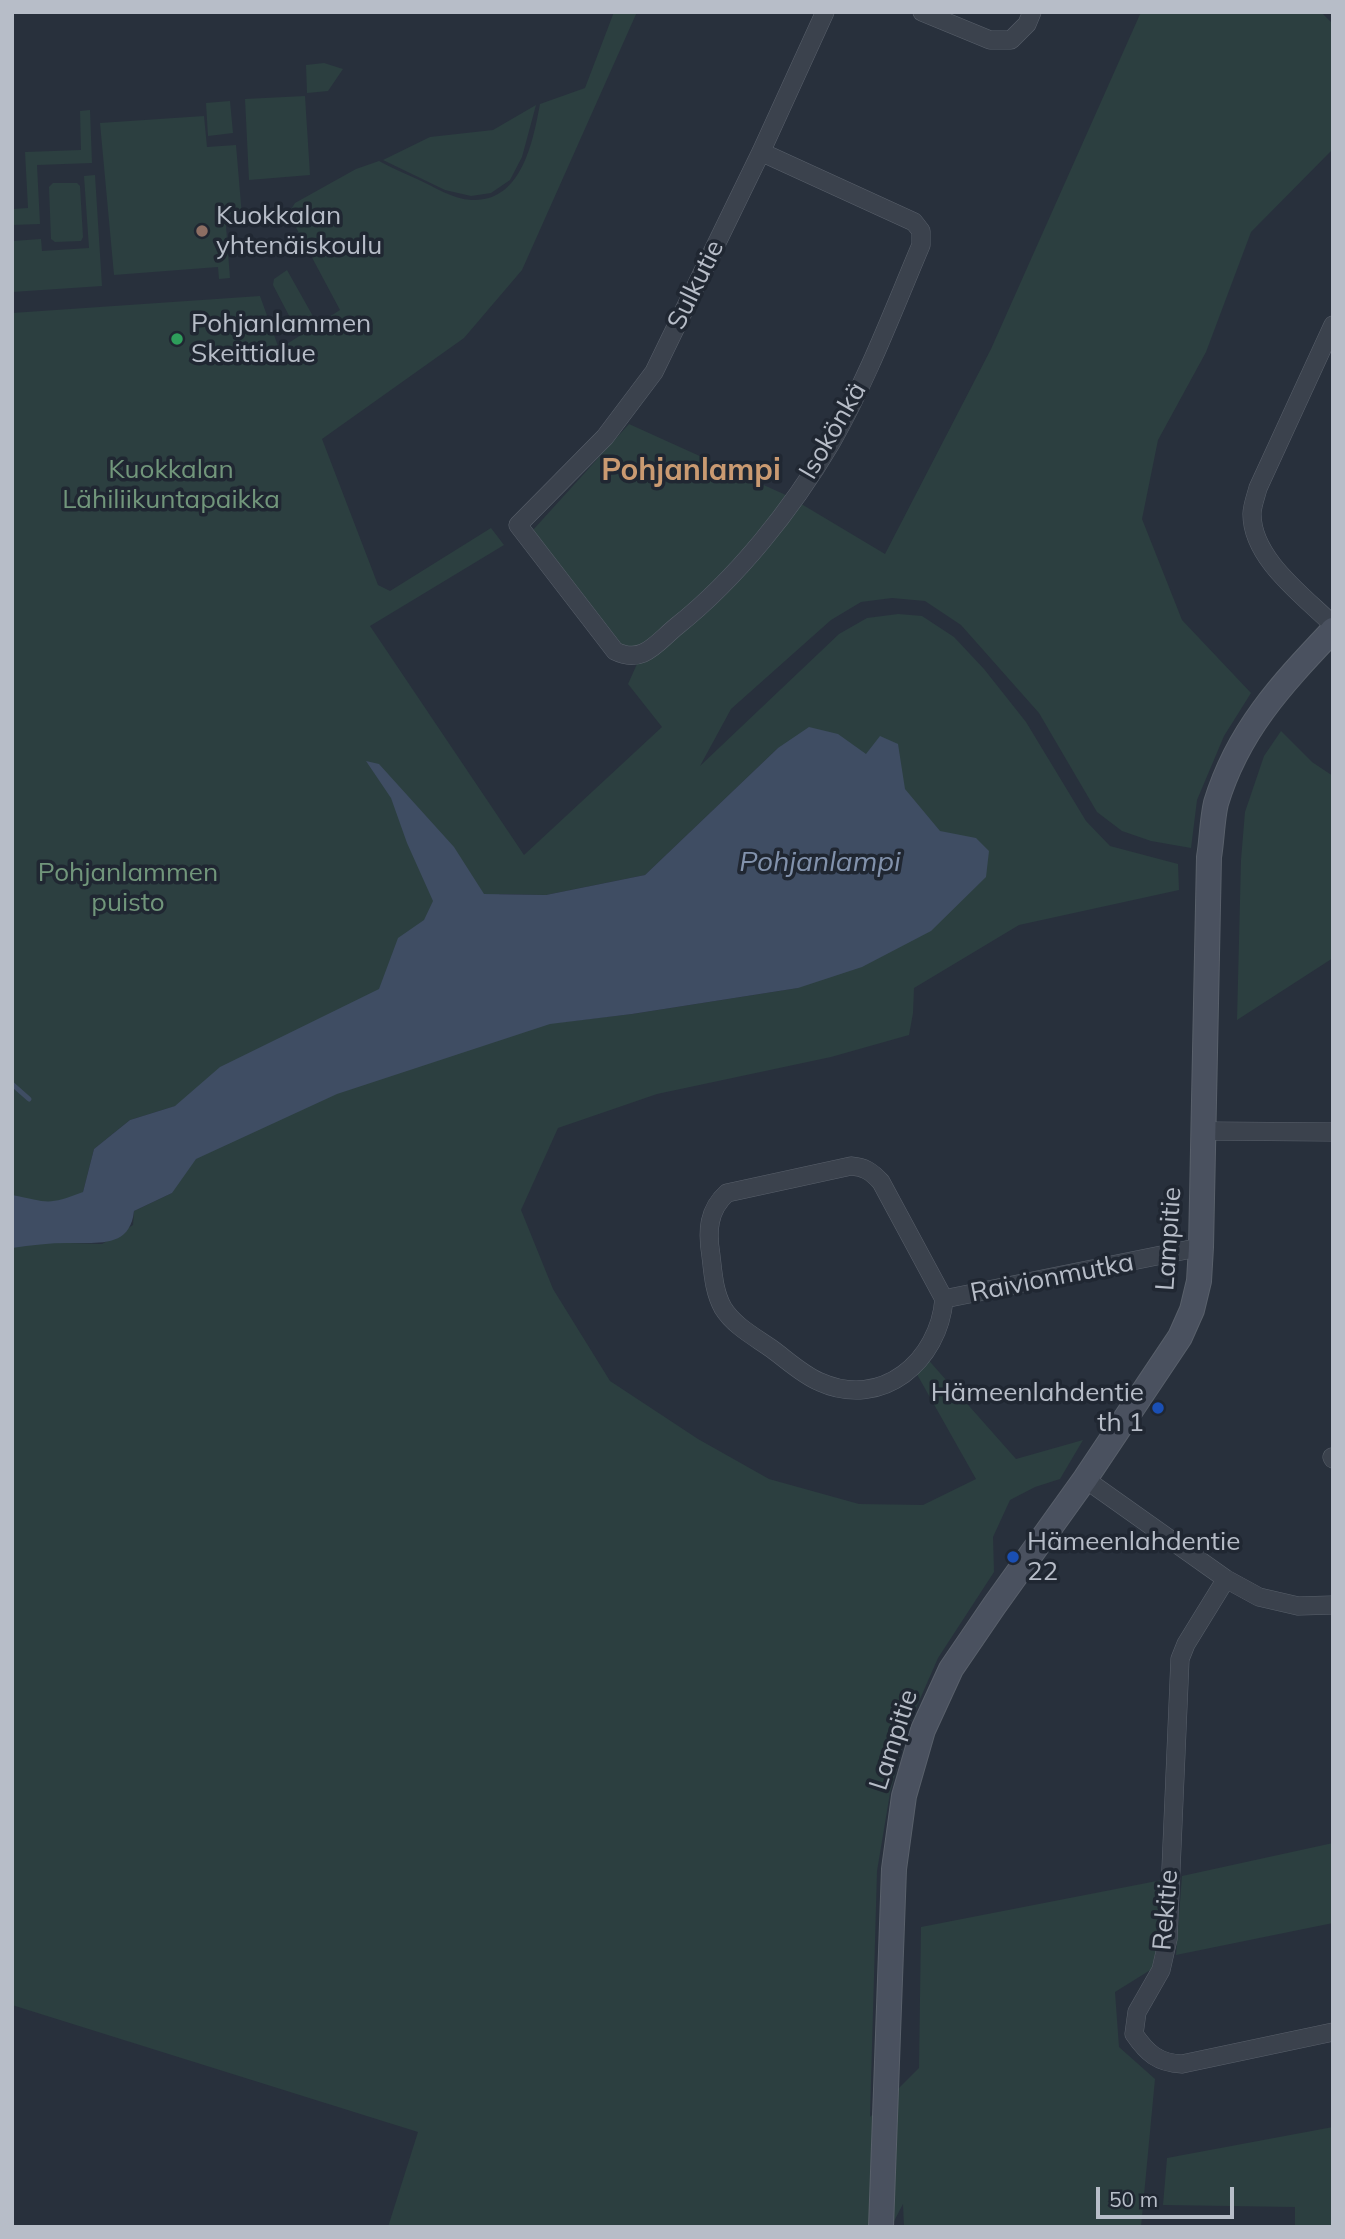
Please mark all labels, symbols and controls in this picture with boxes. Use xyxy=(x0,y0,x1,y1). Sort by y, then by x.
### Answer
place label: Kuokkalan yhtenäiskoulu xyxy=(216,200,382,262)
marker: Kuokkalan yhtenäiskoulu xyxy=(194,223,210,239)
street label: Sulkutie xyxy=(661,235,731,335)
place label: Pohjanlammen Skeittialue xyxy=(191,308,371,370)
marker: Pohjanlammen Skeittialue xyxy=(169,331,185,347)
street label: Isokönkä xyxy=(793,377,873,485)
district label: Pohjanlampi xyxy=(601,453,781,489)
park label: Kuokkalan Lähiliikuntapaikka xyxy=(62,454,280,516)
water label: Pohjanlampi xyxy=(739,846,901,880)
park label: Pohjanlammen puisto xyxy=(38,857,218,918)
street label: Lampitie xyxy=(1150,1186,1188,1292)
street label: Raivionmutka xyxy=(968,1247,1136,1309)
place label: Hämeenlahdentie th 1 xyxy=(931,1377,1144,1438)
marker: Hämeenlahdentie th 1 xyxy=(1150,1400,1166,1416)
place label: Hämeenlahdentie 22 xyxy=(1027,1526,1240,1588)
marker: Hämeenlahdentie 22 xyxy=(1005,1549,1021,1565)
street label: Lampitie xyxy=(863,1686,925,1794)
street label: Rekitie xyxy=(1147,1868,1185,1952)
scale bar xyxy=(1100,2172,1238,2216)
text: 50 m xyxy=(1109,2186,1158,2212)

